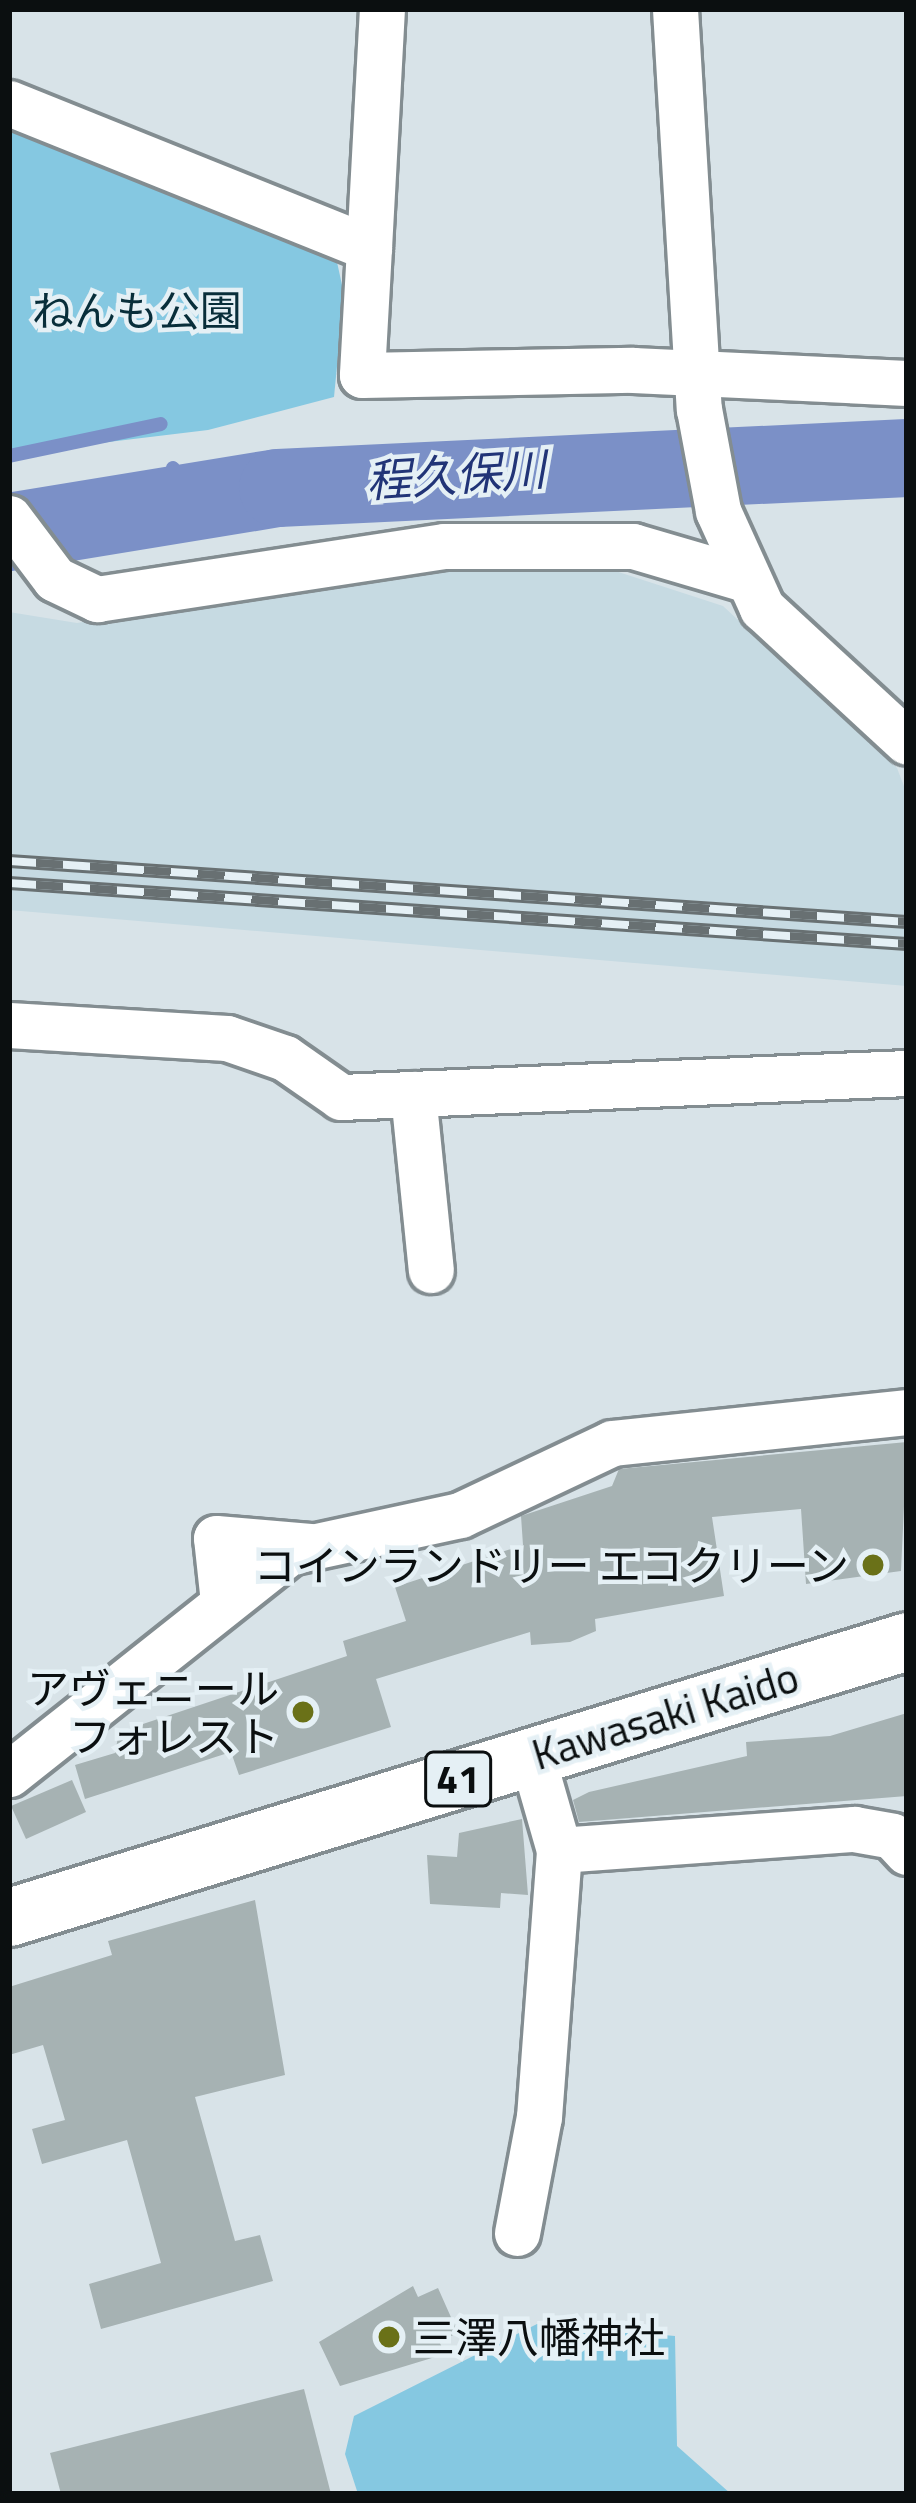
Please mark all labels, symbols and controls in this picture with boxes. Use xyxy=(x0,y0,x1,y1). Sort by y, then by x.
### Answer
park label: ねんも公園 xyxy=(32,285,242,335)
water label: 程久保川 xyxy=(364,442,548,508)
place label: コインランドリー エコクリーン xyxy=(252,1540,849,1590)
marker: コインランドリー エコクリーン xyxy=(860,1552,886,1578)
street label: Kawasaki Kaido xyxy=(526,1651,804,1779)
place label: アヴェニール フォレスト xyxy=(27,1663,279,1762)
marker: アヴェニール フォレスト xyxy=(290,1699,316,1725)
road number: 41 xyxy=(422,1746,494,1812)
place label: 三澤八幡神社 xyxy=(413,2312,665,2362)
marker: 三澤八幡神社 xyxy=(376,2324,402,2350)

